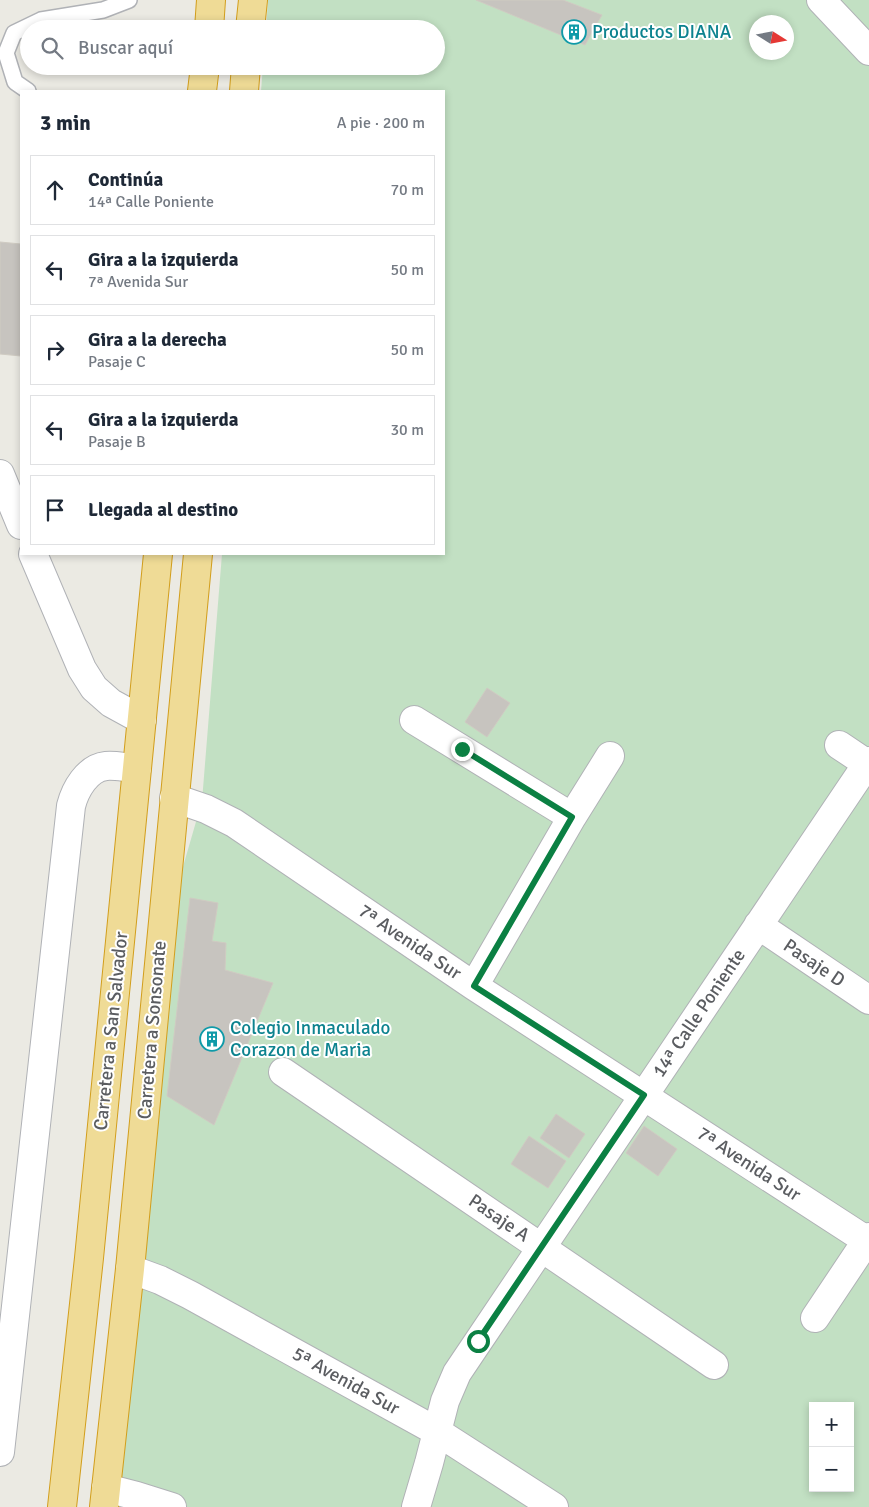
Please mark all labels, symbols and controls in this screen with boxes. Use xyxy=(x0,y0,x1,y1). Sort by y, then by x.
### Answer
north arrow xyxy=(749,15,794,60)
building icon: Productos DIANA xyxy=(561,19,587,45)
search box xyxy=(20,20,445,75)
place label: Productos DIANA xyxy=(592,20,732,44)
icon: search xyxy=(38,34,66,62)
text: Buscar aquí xyxy=(78,36,173,60)
text: 3 min xyxy=(40,110,91,136)
text: A pie · 200 m xyxy=(337,113,425,133)
text: Continúa xyxy=(88,168,163,192)
icon: ahead xyxy=(41,176,69,204)
text: 70 m xyxy=(390,180,424,200)
text: 14ª Calle Poniente xyxy=(88,192,214,212)
text: Gira a la izquierda xyxy=(88,248,238,272)
icon: left xyxy=(41,256,69,284)
text: 50 m xyxy=(390,260,424,280)
text: 7ª Avenida Sur xyxy=(88,272,188,292)
text: Gira a la derecha xyxy=(88,328,227,352)
icon: right xyxy=(41,336,69,364)
text: 50 m xyxy=(390,340,424,360)
text: Pasaje C xyxy=(88,352,146,372)
text: Gira a la izquierda xyxy=(88,408,238,432)
icon: left xyxy=(41,416,69,444)
text: 30 m xyxy=(390,420,424,440)
text: Pasaje B xyxy=(88,432,146,452)
icon: arrive xyxy=(41,496,69,524)
text: Llegada al destino xyxy=(88,498,238,522)
route end xyxy=(451,738,474,761)
street label: 7ª Avenida Sur xyxy=(354,899,466,985)
street label: Carretera a San Salvador xyxy=(89,930,133,1132)
street label: Pasaje D xyxy=(779,934,849,992)
street label: Carretera a Sonsonate xyxy=(132,940,172,1120)
street label: 14ª Calle Poniente xyxy=(647,944,751,1082)
place label: Colegio Inmaculado Corazon de Maria xyxy=(230,1016,391,1062)
building icon: Colegio Inmaculado Corazon de Maria xyxy=(199,1026,225,1052)
street label: 7ª Avenida Sur xyxy=(693,1122,805,1206)
street label: Pasaje A xyxy=(464,1189,534,1247)
route start xyxy=(467,1330,490,1353)
street label: 5ª Avenida Sur xyxy=(288,1342,404,1420)
map controls xyxy=(809,1402,854,1492)
button: + xyxy=(809,1402,854,1447)
button: − xyxy=(809,1447,854,1492)

